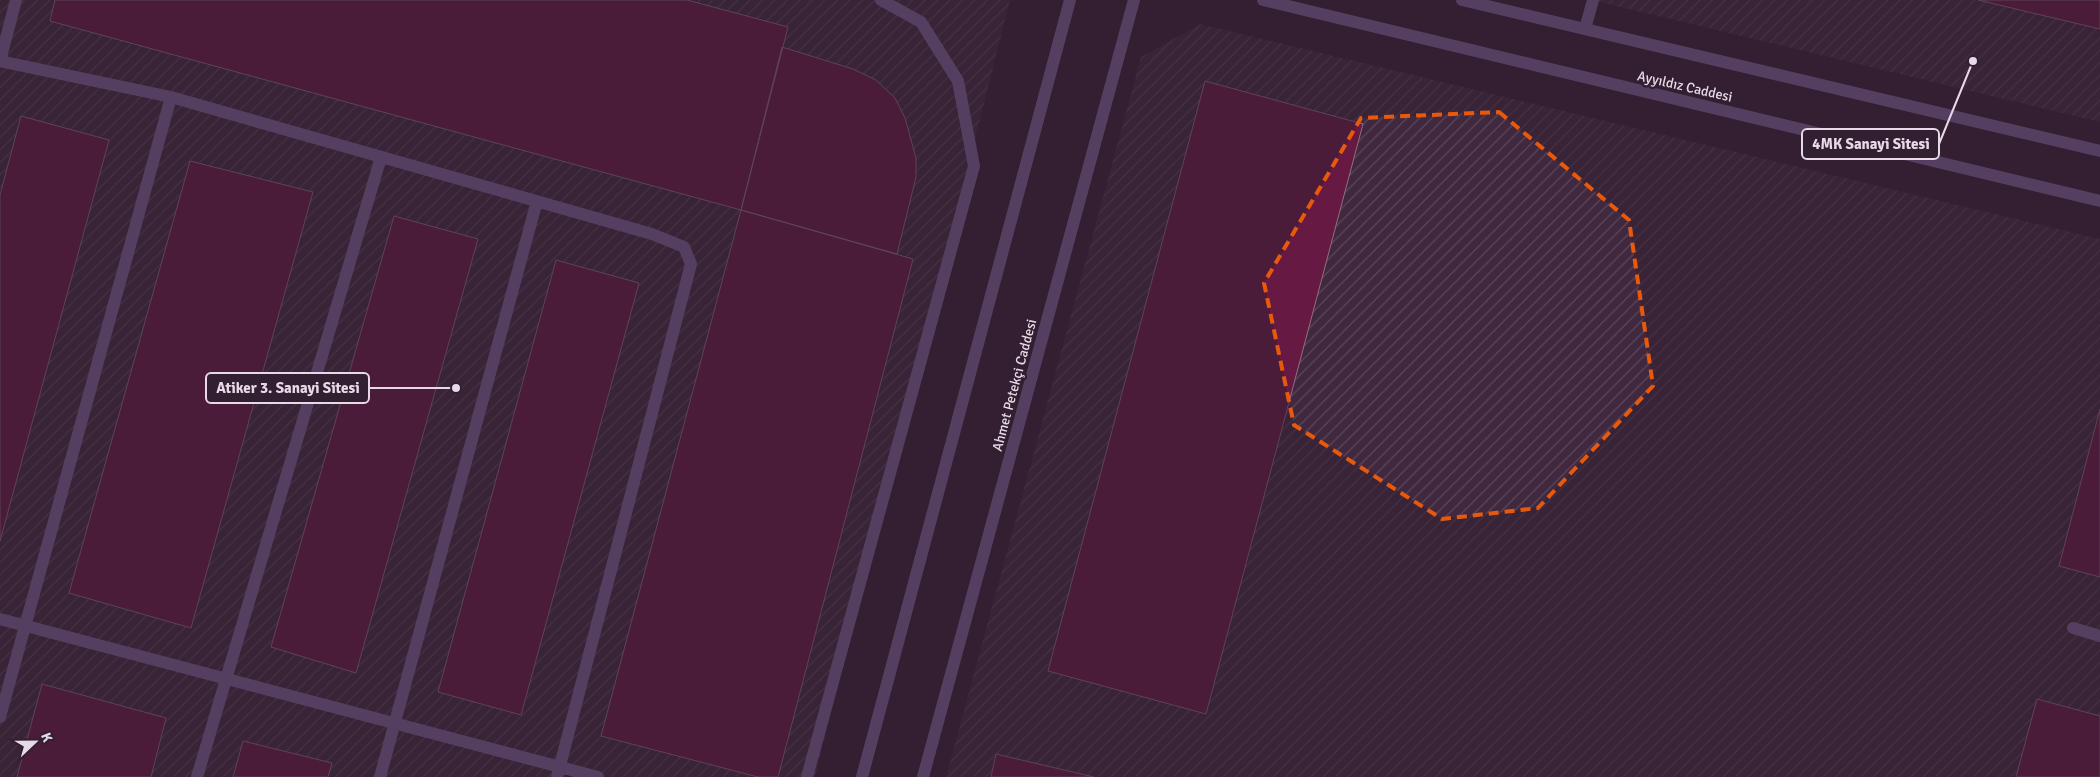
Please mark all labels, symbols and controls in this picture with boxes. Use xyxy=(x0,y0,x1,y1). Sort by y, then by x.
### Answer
street label: Ayyıldız Caddesi xyxy=(1636,67,1734,106)
callout: 4MK Sanayi Sitesi xyxy=(1802,129,1939,159)
text: 4MK Sanayi Sitesi xyxy=(1812,135,1930,153)
street label: Ahmet Petekçi Caddesi xyxy=(989,317,1040,453)
callout: Atiker 3. Sanayi Sitesi xyxy=(206,373,369,403)
text: Atiker 3. Sanayi Sitesi xyxy=(216,379,360,397)
north arrow xyxy=(10,717,60,767)
text: K xyxy=(37,730,56,745)

